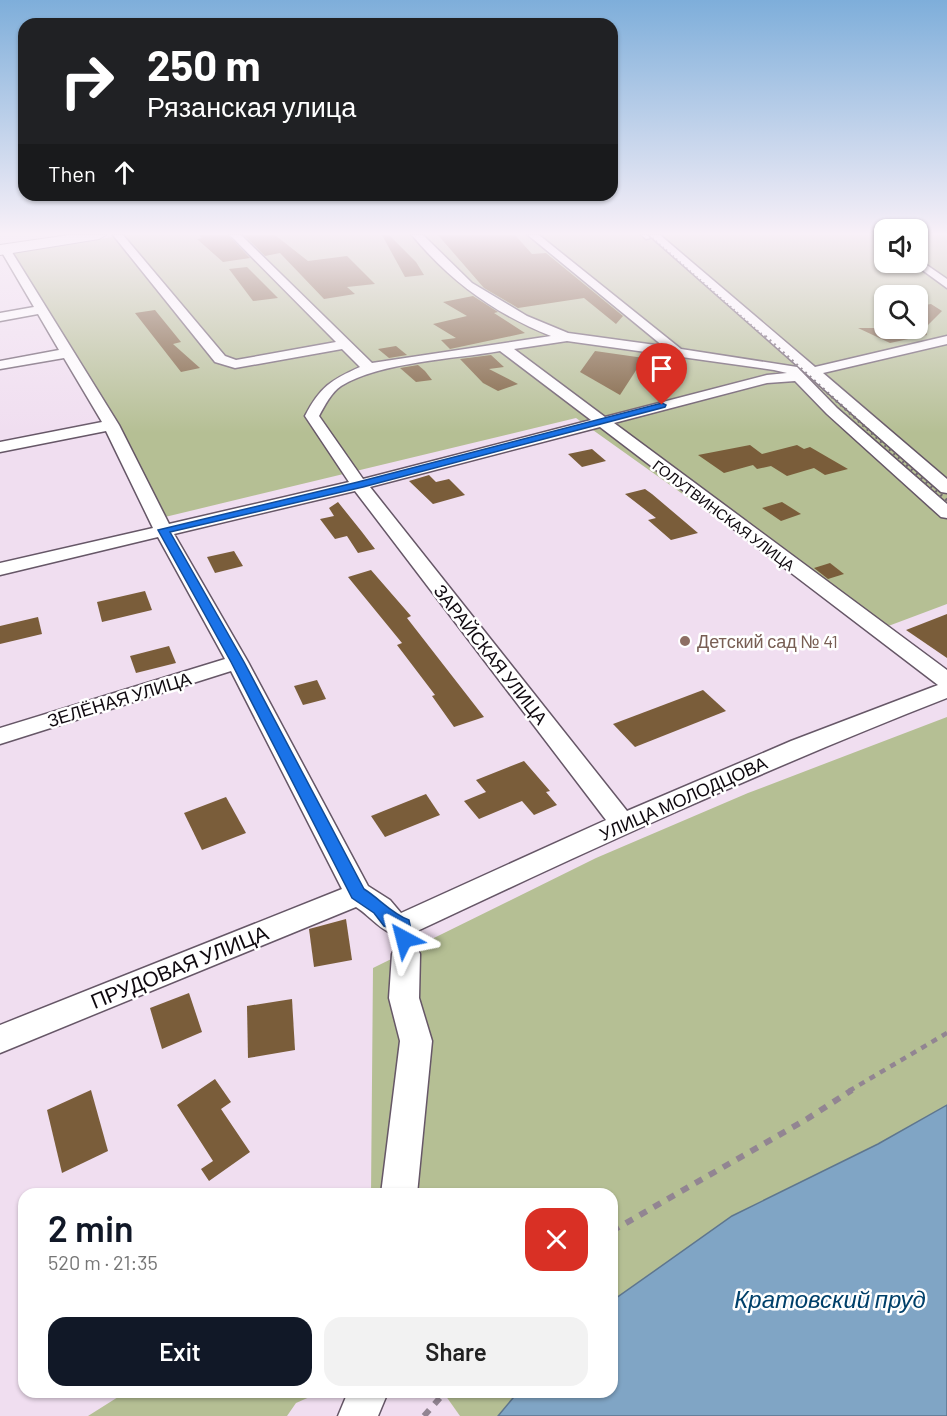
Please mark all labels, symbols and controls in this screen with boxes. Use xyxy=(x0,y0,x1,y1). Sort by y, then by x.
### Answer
text: 250 m xyxy=(147,39,261,89)
icon: right xyxy=(48,42,126,120)
text: Рязанская улица xyxy=(147,90,356,122)
icon: ahead xyxy=(108,156,141,189)
text: Then xyxy=(48,160,96,186)
map controls xyxy=(874,219,928,339)
button: sound xyxy=(874,219,928,273)
button: search xyxy=(874,285,928,339)
pin xyxy=(636,343,687,405)
icon: arrive xyxy=(645,352,678,385)
street label: ГОЛУТВИНСКАЯ УЛИЦА xyxy=(649,456,799,574)
street label: ЗАРАЙСКАЯ УЛИЦА xyxy=(430,580,552,728)
place label: Детский сад № 41 xyxy=(697,630,838,652)
marker: Детский сад № 41 xyxy=(678,634,692,648)
street label: ЗЕЛЁНАЯ УЛИЦА xyxy=(44,667,194,731)
street label: УЛИЦА МОЛОДЦОВА xyxy=(596,751,770,845)
position arrow xyxy=(372,907,436,971)
street label: ПРУДОВАЯ УЛИЦА xyxy=(87,919,271,1013)
text: 2 min xyxy=(48,1206,134,1249)
button: close xyxy=(525,1208,588,1271)
text: 520 m · 21:35 xyxy=(48,1250,158,1274)
water label: Кратовский пруд xyxy=(734,1284,926,1313)
button: Exit xyxy=(48,1317,312,1386)
button: Share xyxy=(324,1317,588,1386)

